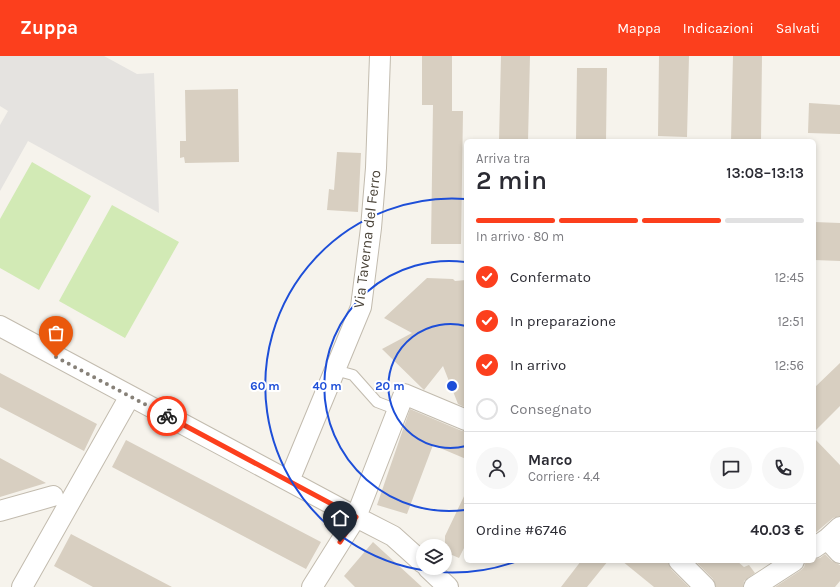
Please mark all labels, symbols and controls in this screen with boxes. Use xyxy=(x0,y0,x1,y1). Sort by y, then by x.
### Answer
text: Zuppa xyxy=(20,17,78,39)
text: Mappa xyxy=(617,20,661,37)
text: Indicazioni xyxy=(683,20,754,37)
text: Salvati xyxy=(776,20,820,37)
text: Arriva tra xyxy=(476,151,530,166)
text: 13:08–13:13 xyxy=(726,164,804,182)
text: 2 min xyxy=(476,165,547,196)
street label: Via Taverna del Ferro xyxy=(350,169,384,309)
text: In arrivo · 80 m xyxy=(476,229,564,244)
icon: check xyxy=(476,266,498,288)
text: Confermato xyxy=(510,268,591,286)
text: 12:45 xyxy=(775,270,804,285)
icon: check xyxy=(476,310,498,332)
text: In preparazione xyxy=(510,312,616,330)
text: 12:51 xyxy=(778,314,804,329)
pin xyxy=(39,316,73,357)
icon: bag xyxy=(45,322,67,344)
icon: check xyxy=(476,354,498,376)
text: In arrivo xyxy=(510,356,566,374)
text: 12:56 xyxy=(774,358,804,373)
text: 60 m xyxy=(250,379,280,393)
text: 40 m xyxy=(312,379,342,393)
text: 20 m xyxy=(375,379,405,393)
centre of rings xyxy=(445,379,459,393)
courier xyxy=(147,396,187,436)
text: Consegnato xyxy=(510,400,592,418)
icon: bike xyxy=(156,405,178,427)
button: person xyxy=(476,447,518,489)
button: chat xyxy=(710,447,752,489)
button: phone xyxy=(762,447,804,489)
text: Marco xyxy=(528,451,572,469)
text: Corriere · 4.4 xyxy=(528,469,600,484)
pin xyxy=(323,501,357,542)
icon: home xyxy=(329,507,351,529)
text: Ordine #6746 xyxy=(476,521,567,539)
text: 40.03 € xyxy=(750,521,804,539)
map controls xyxy=(416,539,452,575)
button: layers xyxy=(416,539,452,575)

